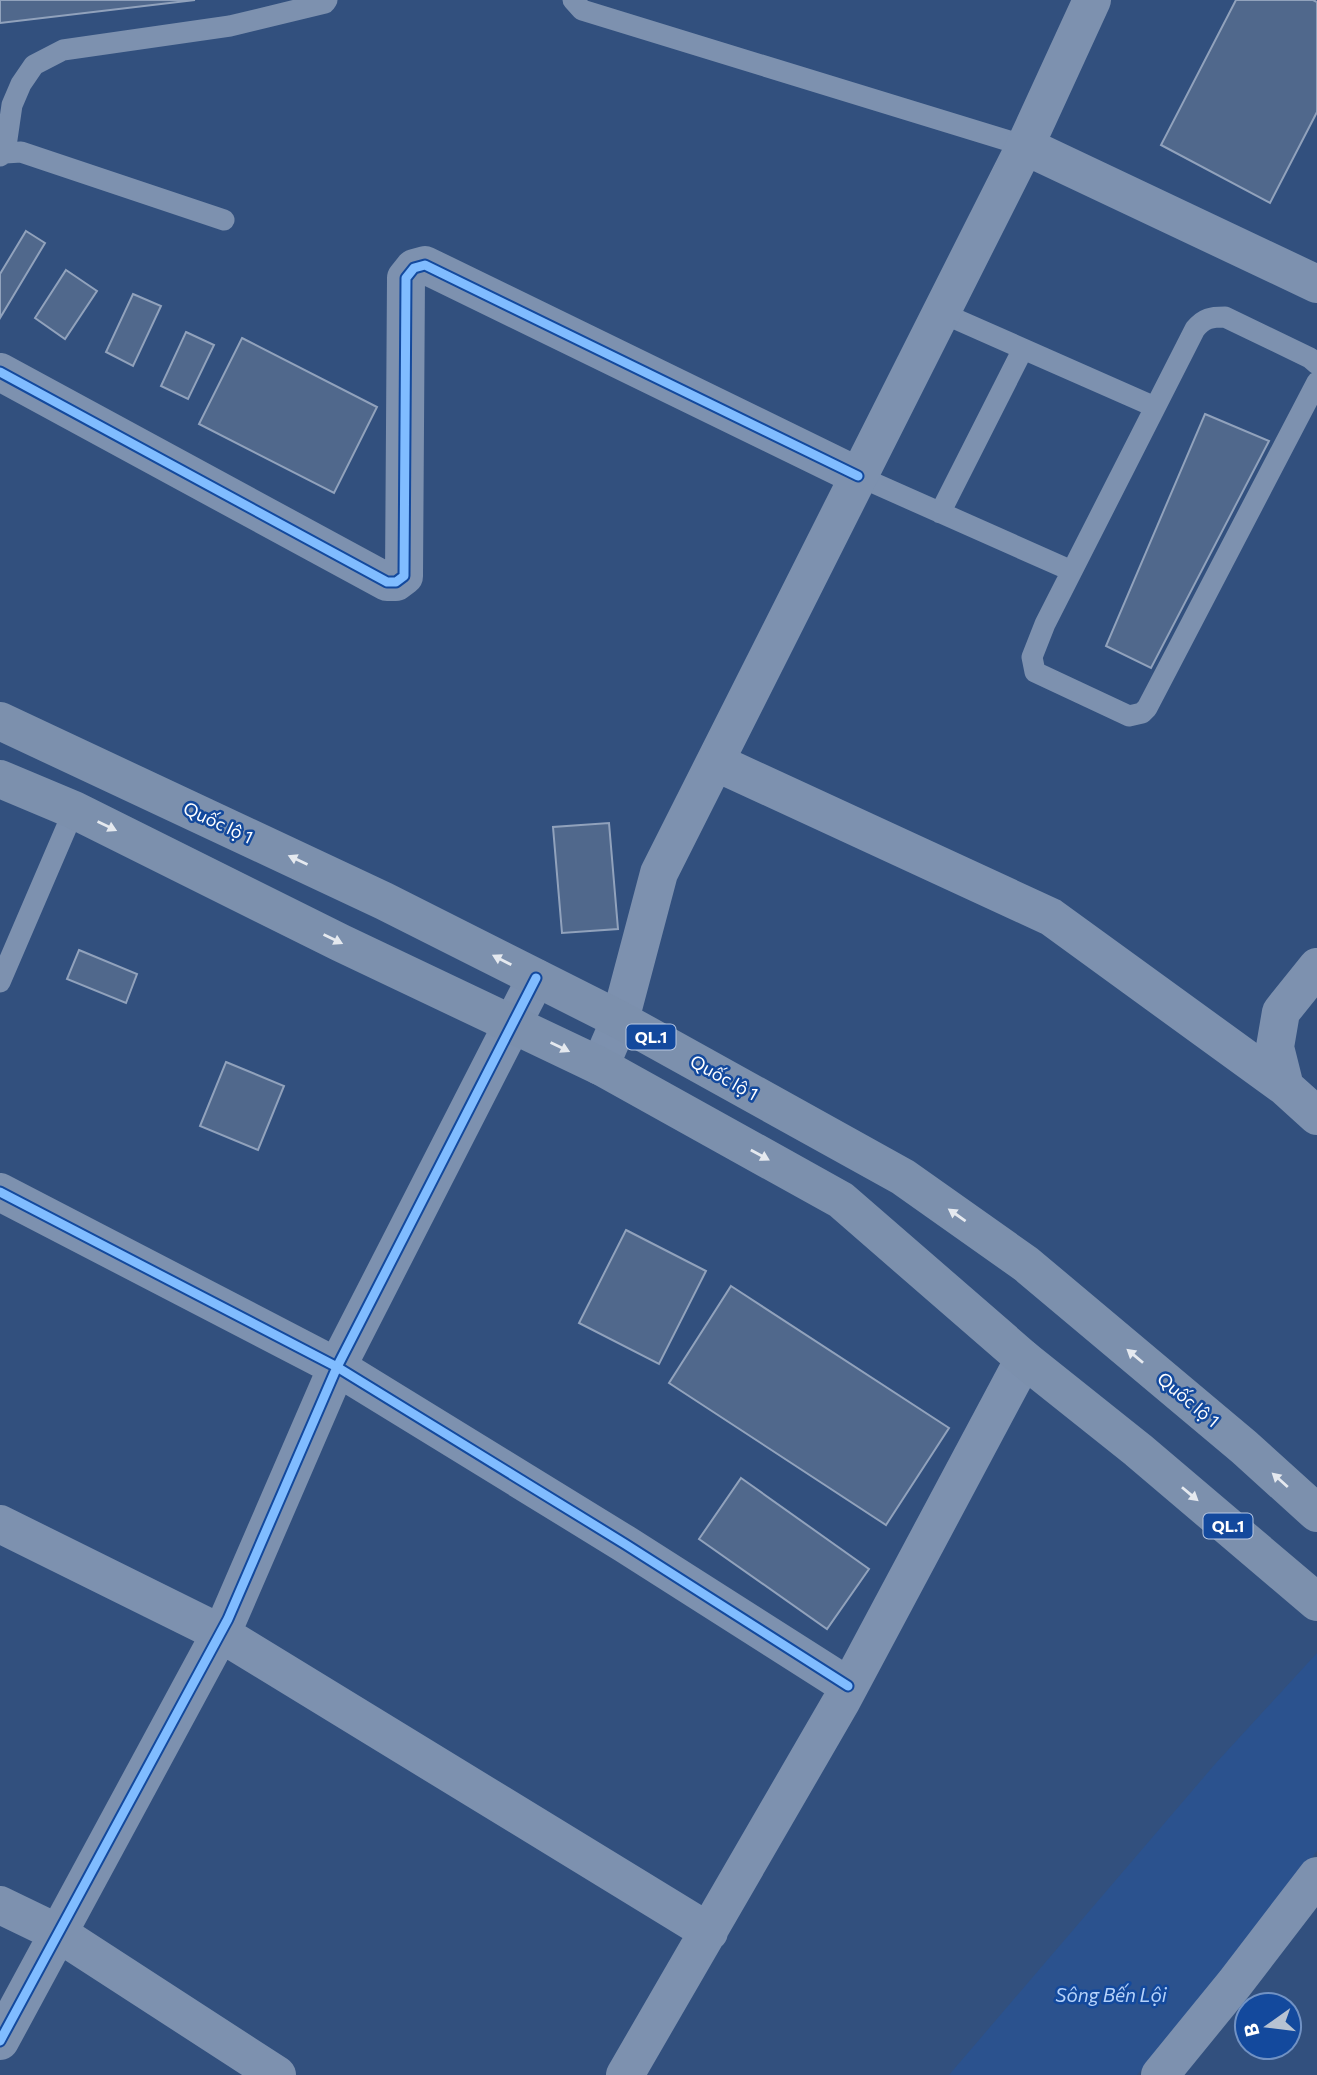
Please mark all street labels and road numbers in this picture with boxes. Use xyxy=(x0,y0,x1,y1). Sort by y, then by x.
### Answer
street label: Quốc lộ 1 xyxy=(180,796,257,848)
road number: QL.1 xyxy=(626,1024,676,1050)
street label: Quốc lộ 1 xyxy=(687,1049,762,1105)
street label: Quốc lộ 1 xyxy=(1153,1367,1224,1432)
road number: QL.1 xyxy=(1204,1514,1252,1538)

